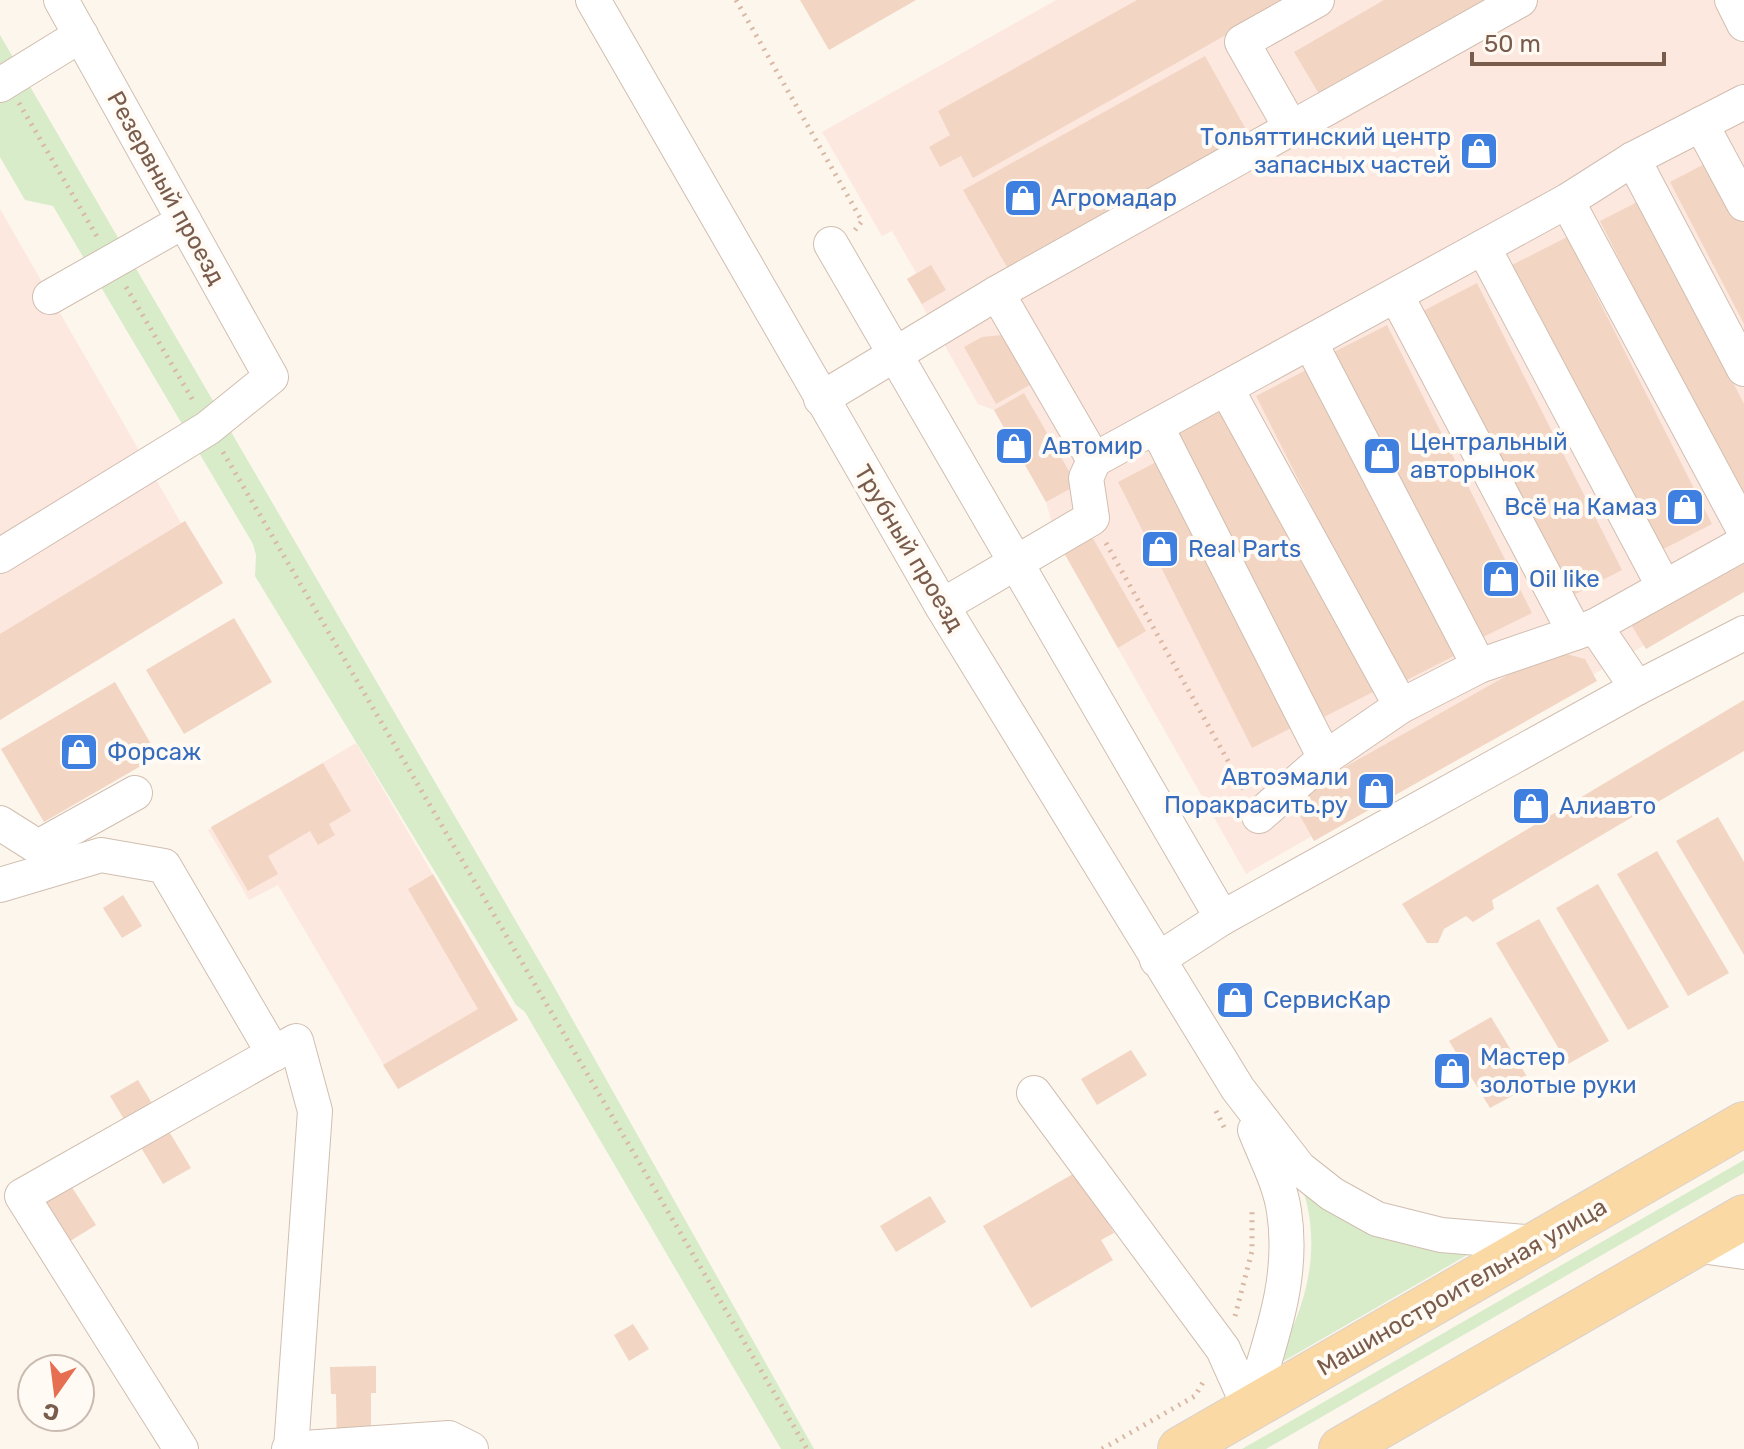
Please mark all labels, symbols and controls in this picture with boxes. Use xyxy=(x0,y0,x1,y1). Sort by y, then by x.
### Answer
scale bar xyxy=(1472,16,1664,66)
text: 50 m xyxy=(1484,30,1541,58)
street label: Резервный проезд xyxy=(101,86,231,290)
place label: Тольяттинский центр запасных частей xyxy=(1200,123,1451,179)
shop icon: Тольяттинский центр запасных частей xyxy=(1458,130,1500,172)
shop icon: Агромадар xyxy=(1002,177,1044,219)
place label: Агромадар xyxy=(1051,184,1177,212)
shop icon: Автомир xyxy=(993,425,1035,467)
place label: Центральный авторынок xyxy=(1410,428,1568,484)
place label: Автомир xyxy=(1042,432,1143,460)
shop icon: Центральный авторынок xyxy=(1361,435,1403,477)
street label: Трубный проезд xyxy=(848,460,970,636)
shop icon: Всё на Камаз xyxy=(1664,486,1706,528)
place label: Всё на Камаз xyxy=(1504,493,1657,521)
shop icon: Real Parts xyxy=(1139,528,1181,570)
place label: Real Parts xyxy=(1188,535,1301,563)
shop icon: Oil like xyxy=(1480,558,1522,600)
place label: Oil like xyxy=(1529,565,1600,593)
shop icon: Форсаж xyxy=(58,731,100,773)
place label: Форсаж xyxy=(107,738,201,766)
place label: Автоэмали Поракрасить.ру xyxy=(1164,763,1348,819)
shop icon: Автоэмали Поракрасить.ру xyxy=(1355,770,1397,812)
shop icon: Алиавто xyxy=(1510,785,1552,827)
place label: Алиавто xyxy=(1559,792,1656,820)
shop icon: СервисКар xyxy=(1214,979,1256,1021)
place label: СервисКар xyxy=(1263,986,1391,1014)
place label: Мастер золотые руки xyxy=(1480,1043,1637,1099)
shop icon: Мастер золотые руки xyxy=(1431,1050,1473,1092)
street label: Машиностроительная улица xyxy=(1312,1192,1612,1382)
north arrow xyxy=(16,1353,96,1433)
text: С xyxy=(41,1397,62,1427)

